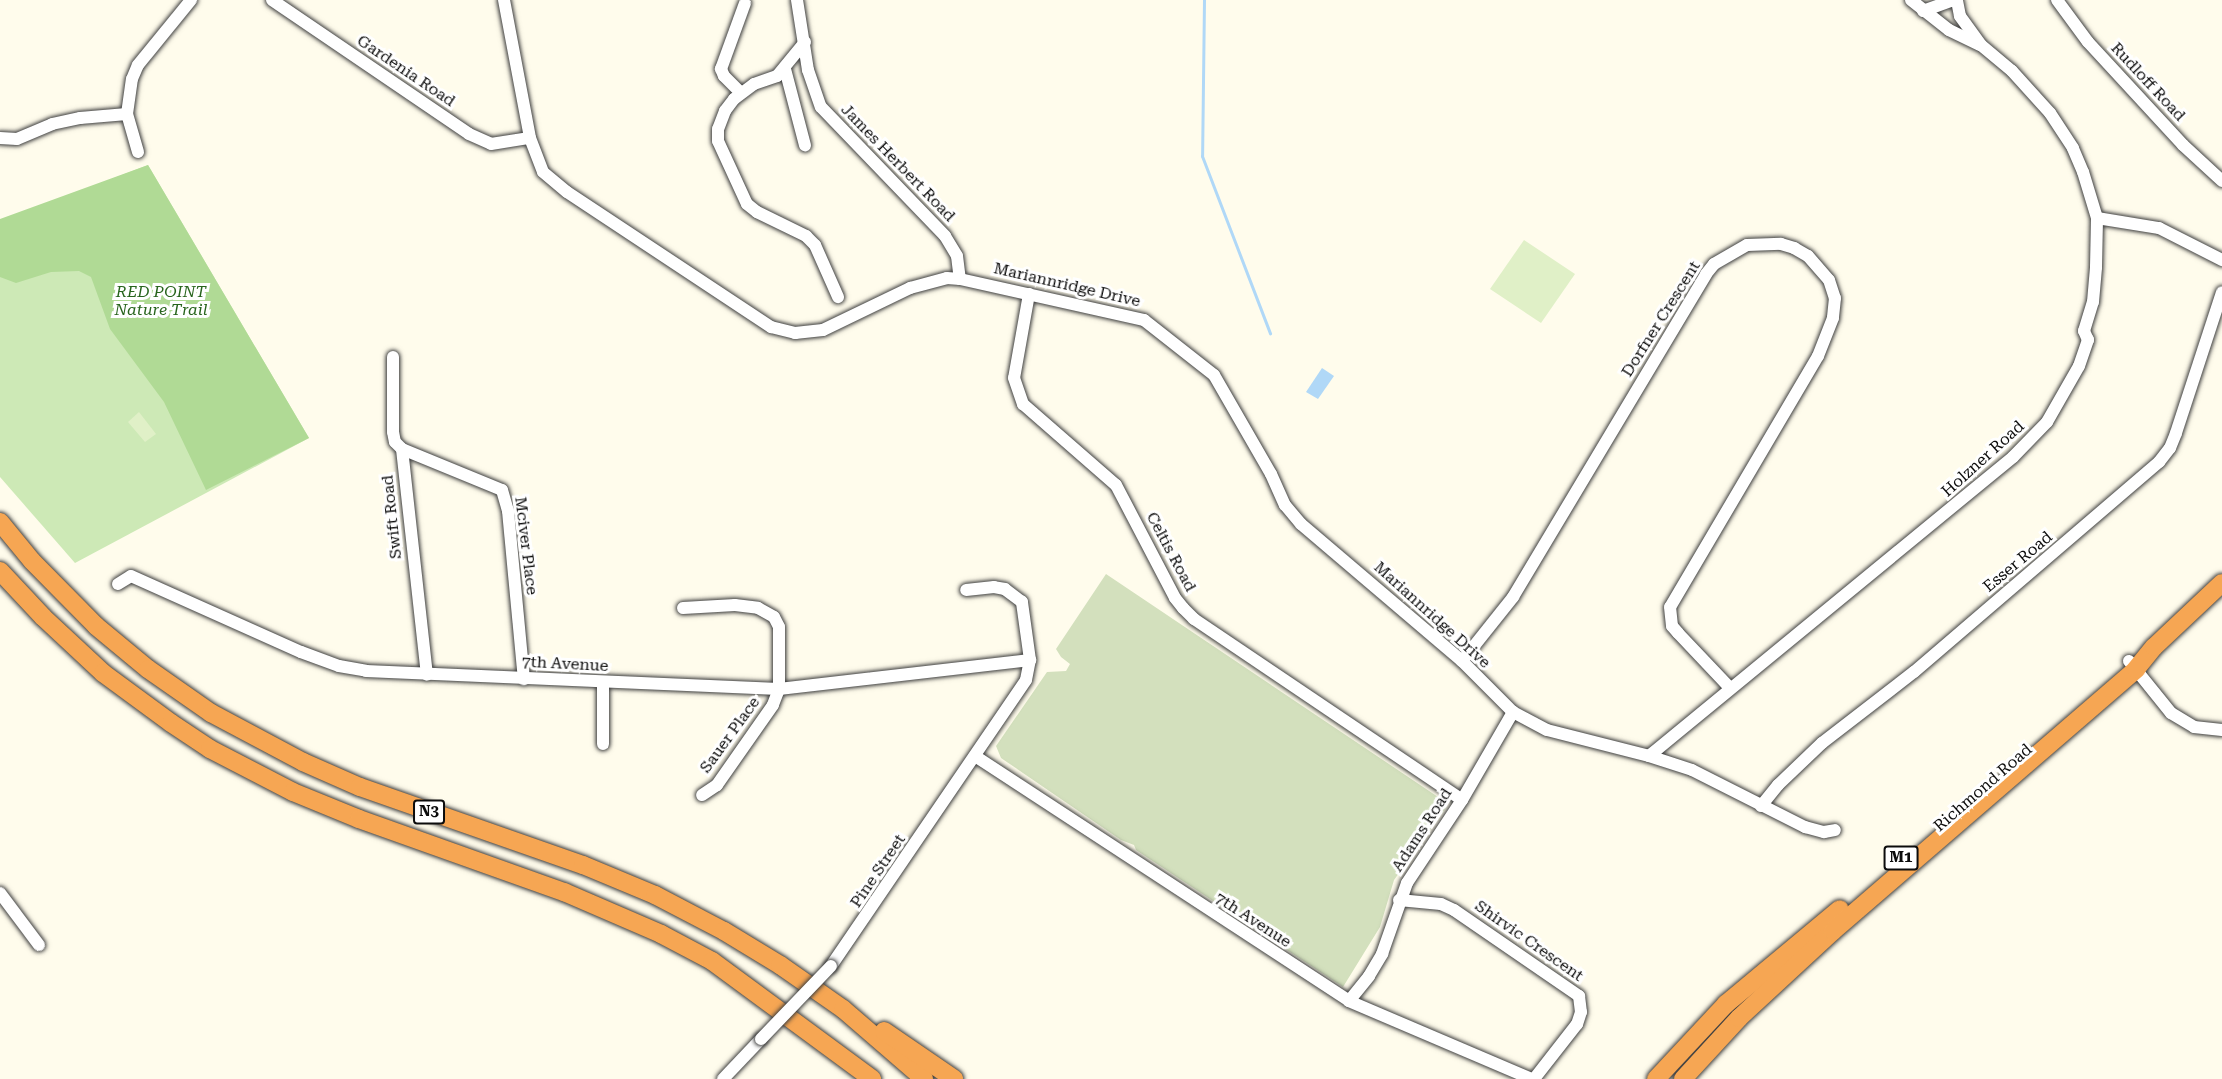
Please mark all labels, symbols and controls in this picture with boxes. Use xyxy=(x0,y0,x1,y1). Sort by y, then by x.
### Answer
street label: Gardenia Road xyxy=(353,31,459,111)
street label: Rudloff Road xyxy=(2107,39,2189,125)
street label: James Herbert Road xyxy=(837,100,959,226)
street label: Dorfner Crescent xyxy=(1618,258,1704,380)
street label: Mariannridge Drive xyxy=(992,259,1142,311)
park label: RED POINT Nature Trail xyxy=(114,282,208,320)
street label: Holzner Road xyxy=(1938,417,2028,501)
street label: Swift Road xyxy=(378,474,406,560)
street label: Mciver Place xyxy=(510,496,542,596)
street label: Celtis Road xyxy=(1142,509,1200,595)
street label: Esser Road xyxy=(1980,528,2056,596)
street label: Mariannridge Drive xyxy=(1370,558,1494,672)
street label: 7th Avenue xyxy=(521,652,609,676)
street label: Sauer Place xyxy=(696,693,764,777)
street label: Richmond Road xyxy=(1930,740,2036,836)
street label: Adams Road xyxy=(1388,785,1456,875)
road number: N3 xyxy=(412,800,446,824)
street label: Pine Street xyxy=(846,831,910,911)
road number: M1 xyxy=(1883,846,1919,870)
street label: 7th Avenue xyxy=(1211,888,1295,952)
street label: Shirvic Crescent xyxy=(1471,896,1587,986)

